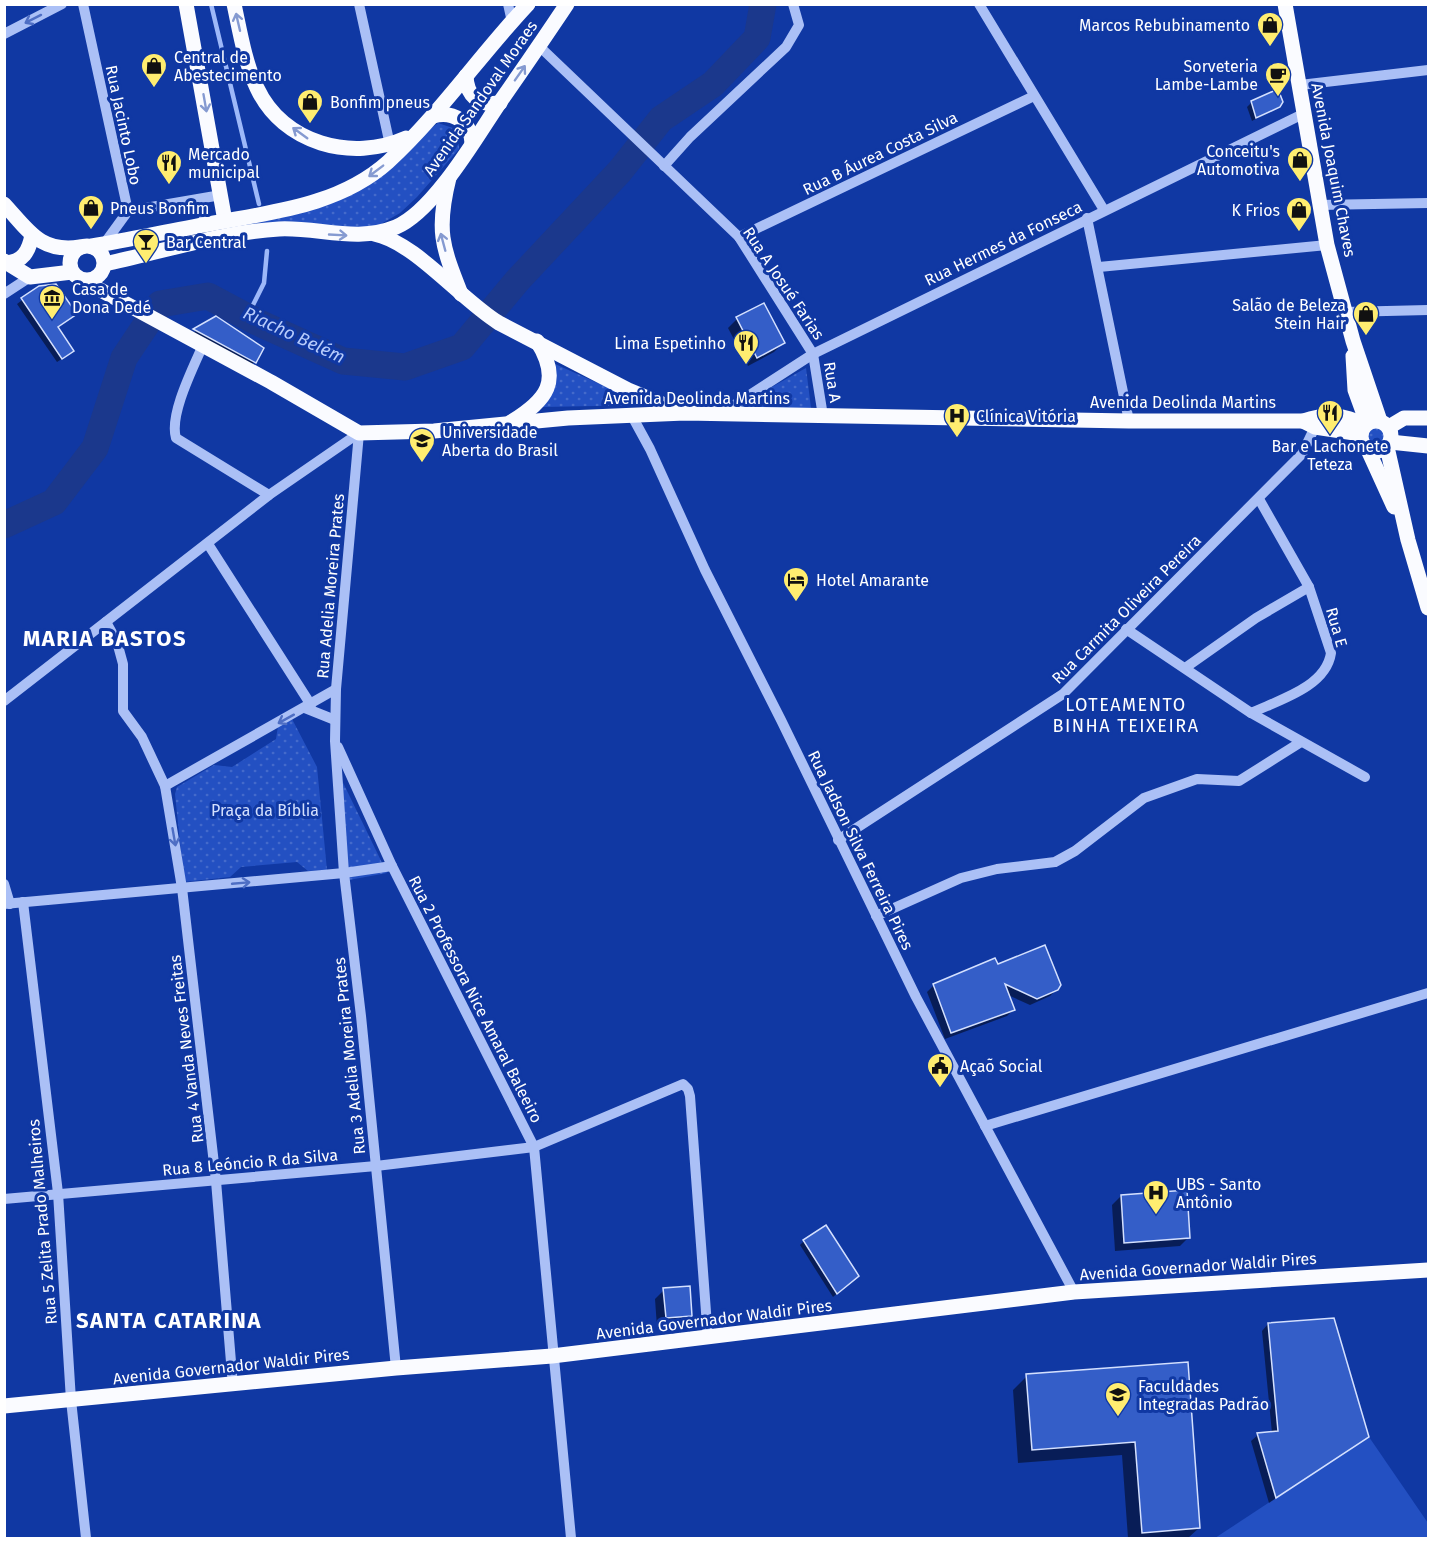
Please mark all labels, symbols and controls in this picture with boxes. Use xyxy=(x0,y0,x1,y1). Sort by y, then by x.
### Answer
shop icon: Marcos Rebubinamento xyxy=(1255,10,1285,48)
one-way arrow xyxy=(232,13,243,32)
one-way arrow xyxy=(25,14,43,25)
place label: Marcos Rebubinamento xyxy=(1079,16,1250,35)
street label: Avenida Sandoval Moraes xyxy=(420,17,541,180)
place label: Central de Abestecimento xyxy=(174,48,282,85)
shop icon: Central de Abestecimento xyxy=(139,51,169,89)
place label: Sorveteria Lambe-Lambe xyxy=(1155,57,1258,94)
cafe icon: Sorveteria Lambe-Lambe xyxy=(1263,60,1293,98)
street label: Rua Jacinto Lobo xyxy=(102,63,145,187)
one-way arrow xyxy=(514,65,526,82)
street label: Avenida Joaquim Chaves xyxy=(1307,81,1360,259)
shop icon: Bonfim pneus xyxy=(295,87,325,125)
one-way arrow xyxy=(200,93,211,112)
place label: Bonfim pneus xyxy=(330,93,430,112)
street label: Rua B Áurea Costa Silva xyxy=(799,107,961,199)
one-way arrow xyxy=(293,127,309,139)
place label: Conceitu's Automotiva xyxy=(1197,142,1280,179)
place label: Mercado municipal xyxy=(188,145,260,182)
shop icon: Conceitu's Automotiva xyxy=(1285,145,1315,183)
restaurant icon: Mercado municipal xyxy=(154,148,184,186)
one-way arrow xyxy=(368,165,384,178)
shop icon: Pneus Bonfim xyxy=(76,193,106,231)
shop icon: K Frios xyxy=(1284,195,1314,233)
street label: Rua Hermes da Fonseca xyxy=(921,197,1085,290)
place label: Pneus Bonfim xyxy=(110,199,209,218)
place label: K Frios xyxy=(1232,201,1280,220)
street label: Rua A Josué Farias xyxy=(739,223,828,343)
bar icon: Bar Central xyxy=(131,227,161,265)
one-way arrow xyxy=(328,229,348,240)
one-way arrow xyxy=(437,232,448,251)
place label: Bar Central xyxy=(166,233,247,252)
place label: Casa de Dona Dedé xyxy=(72,280,151,317)
museum icon: Casa de Dona Dedé xyxy=(37,283,67,321)
place label: Salão de Beleza Stein Hair xyxy=(1232,296,1347,333)
shop icon: Salão de Beleza Stein Hair xyxy=(1351,299,1381,337)
water label: Riacho Belém xyxy=(240,302,348,368)
restaurant icon: Lima Espetinho xyxy=(731,328,761,366)
place label: Lima Espetinho xyxy=(614,334,726,353)
street label: Rua A xyxy=(820,360,845,405)
street label: Avenida Deolinda Martins xyxy=(604,389,790,408)
street label: Avenida Deolinda Martins xyxy=(1090,393,1276,412)
restaurant icon: Bar e Lachonete Teteza xyxy=(1315,398,1345,436)
hospital icon: Clínica Vitória xyxy=(942,401,972,439)
place label: Clínica Vitória xyxy=(976,407,1076,426)
place label: Universidade Aberta do Brasil xyxy=(442,423,558,460)
school or university icon: Universidade Aberta do Brasil xyxy=(407,426,437,464)
place label: Bar e Lachonete Teteza xyxy=(1271,437,1389,474)
street label: Rua Adelia Moreira Prates xyxy=(313,493,348,679)
street label: Rua Carmita Oliveira Pereira xyxy=(1048,531,1205,688)
hotel icon: Hotel Amarante xyxy=(781,565,811,603)
place label: Hotel Amarante xyxy=(816,571,929,590)
street label: Rua E xyxy=(1322,605,1351,649)
district label: MARIA BASTOS xyxy=(23,625,187,652)
district label: LOTEAMENTO BINHA TEIXEIRA xyxy=(1053,694,1199,737)
one-way arrow xyxy=(278,713,295,725)
street label: Rua Jadson Silva Ferreira Pires xyxy=(804,748,917,953)
park label: Praça da Bíblia xyxy=(211,801,319,821)
one-way arrow xyxy=(168,827,179,846)
street label: Rua 2 Professora Nice Amaral Baleeiro xyxy=(405,872,546,1126)
one-way arrow xyxy=(230,877,250,888)
street label: Rua 4 Vanda Neves Freitas xyxy=(166,954,207,1144)
street label: Rua 3 Adelia Moreira Prates xyxy=(330,956,369,1155)
public building icon: Açaõ Social xyxy=(925,1051,955,1089)
place label: Açaõ Social xyxy=(960,1057,1043,1077)
street label: Rua 5 Zelita Prado Malheiros xyxy=(24,1119,61,1325)
street label: Rua 8 Leóncio R da Silva xyxy=(161,1145,339,1180)
place label: UBS - Santo Antônio xyxy=(1176,1175,1261,1212)
hospital icon: UBS - Santo Antônio xyxy=(1141,1178,1171,1216)
street label: Avenida Governador Waldir Pires xyxy=(1079,1249,1317,1284)
street label: Avenida Governador Waldir Pires xyxy=(595,1296,833,1343)
district label: SANTA CATARINA xyxy=(76,1307,262,1334)
street label: Avenida Governador Waldir Pires xyxy=(112,1345,350,1388)
place label: Faculdades Integradas Padrão xyxy=(1138,1377,1269,1414)
school or university icon: Faculdades Integradas Padrão xyxy=(1103,1380,1133,1418)

